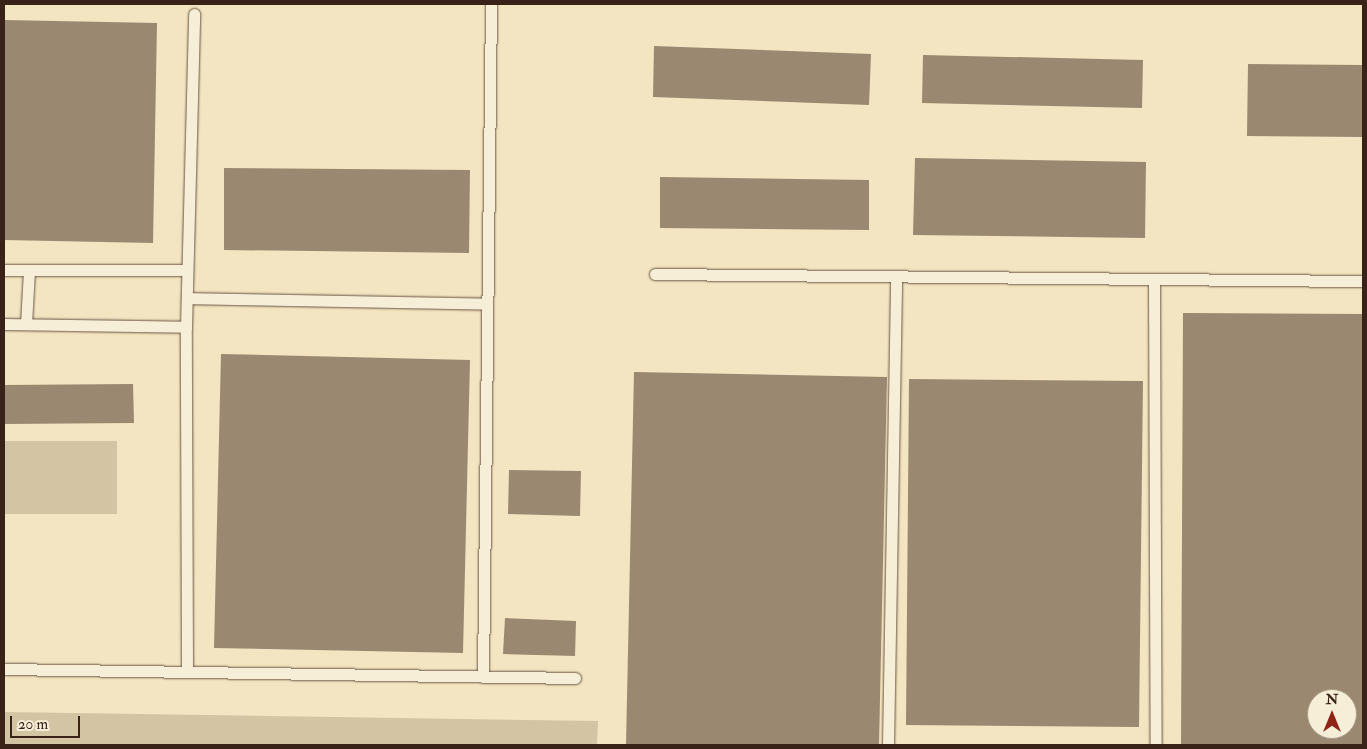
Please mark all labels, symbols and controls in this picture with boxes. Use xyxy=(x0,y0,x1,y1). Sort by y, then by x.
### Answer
north arrow xyxy=(1307,689,1357,739)
text: N xyxy=(1326,691,1338,708)
scale bar xyxy=(12,706,82,738)
text: 20 m xyxy=(18,715,48,734)

